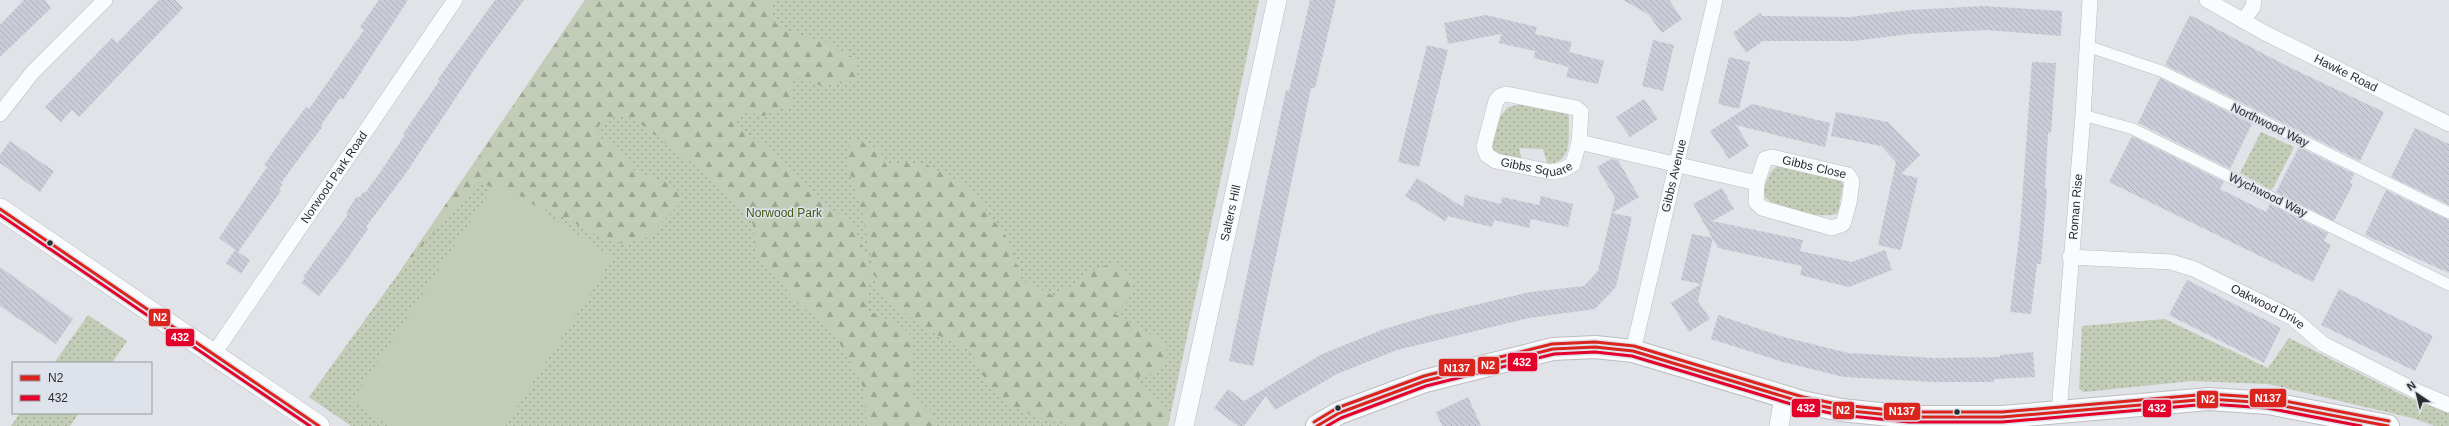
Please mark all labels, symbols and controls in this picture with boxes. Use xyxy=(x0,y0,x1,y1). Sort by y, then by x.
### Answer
street label: Hawke Road xyxy=(2312,51,2380,95)
street label: Northwood Way xyxy=(2229,100,2311,150)
street label: Norwood Park Road xyxy=(298,129,370,226)
street label: Gibbs Avenue xyxy=(1659,137,1689,214)
street label: Gibbs Close xyxy=(1781,153,1848,181)
street label: Gibbs Square xyxy=(1499,155,1575,179)
street label: Wychwood Way xyxy=(2227,170,2309,220)
street label: Roman Rise xyxy=(2066,173,2085,240)
street label: Salters Hill xyxy=(1218,183,1243,243)
park label: Norwood Park xyxy=(746,206,823,220)
unlabelled marker xyxy=(45,238,55,248)
street label: Oakwood Drive xyxy=(2228,281,2308,332)
line badge: N2 xyxy=(148,308,171,327)
text: N2 xyxy=(153,311,167,323)
line badge: 432 xyxy=(165,328,195,347)
text: 432 xyxy=(171,331,189,343)
line badge: 432 xyxy=(1507,352,1538,372)
line badge: N2 xyxy=(1477,356,1500,375)
text: 432 xyxy=(1513,356,1531,368)
line badge: N137 xyxy=(1438,358,1476,377)
text: N2 xyxy=(1481,359,1495,371)
legend xyxy=(12,362,152,414)
text: N137 xyxy=(1444,362,1470,374)
text: N2 xyxy=(48,371,64,385)
north arrow xyxy=(2397,374,2437,414)
text: N xyxy=(2405,379,2418,393)
line badge: N137 xyxy=(2249,388,2287,408)
line badge: N2 xyxy=(2196,390,2219,409)
text: 432 xyxy=(48,391,68,405)
text: N137 xyxy=(2255,392,2281,404)
text: N2 xyxy=(2201,393,2215,405)
line badge: 432 xyxy=(1791,398,1821,418)
line badge: 432 xyxy=(2142,399,2172,418)
line badge: N2 xyxy=(1832,401,1855,420)
text: 432 xyxy=(1797,402,1815,414)
line badge: N137 xyxy=(1883,402,1921,421)
text: 432 xyxy=(2148,402,2166,414)
unlabelled marker xyxy=(1333,403,1343,413)
text: N2 xyxy=(1836,404,1850,416)
text: N137 xyxy=(1889,405,1915,417)
unlabelled marker xyxy=(1952,407,1962,417)

